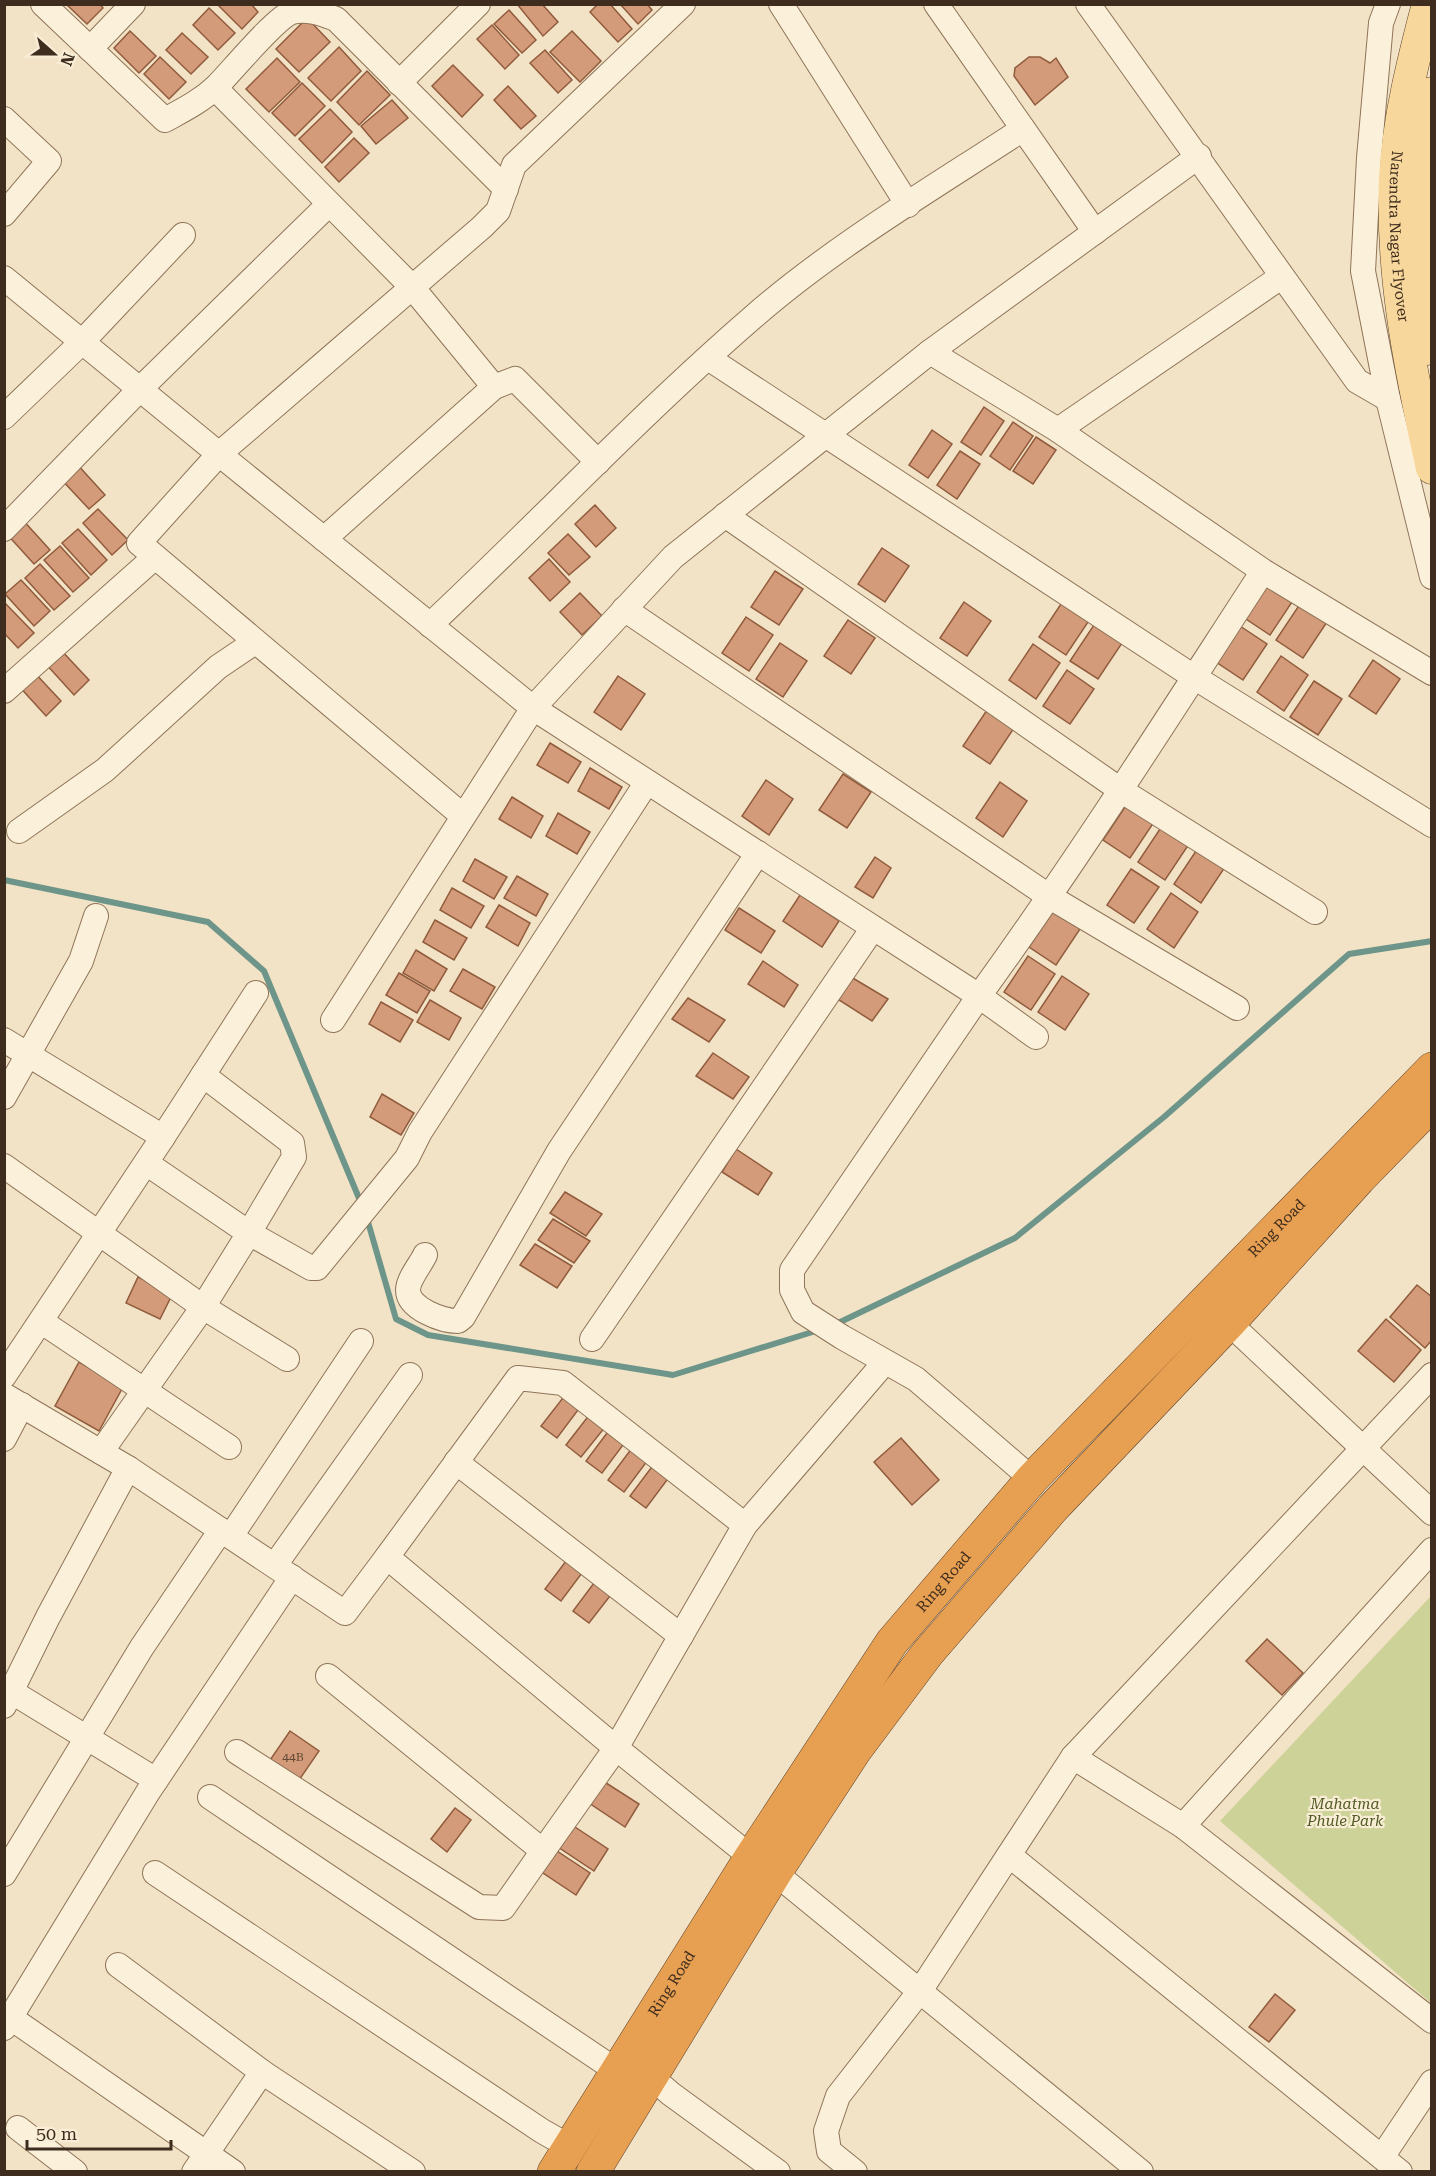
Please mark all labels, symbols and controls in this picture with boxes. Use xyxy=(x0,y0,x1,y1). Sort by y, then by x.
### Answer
north arrow xyxy=(24,24,84,84)
text: N xyxy=(56,50,79,68)
street label: Narendra Nagar Flyover xyxy=(1385,150,1413,323)
street label: Ring Road xyxy=(1244,1195,1309,1261)
street label: Ring Road xyxy=(913,1548,975,1616)
house number: 44B xyxy=(282,1750,304,1764)
park label: Mahatma Phule Park xyxy=(1306,1795,1384,1830)
street label: Ring Road xyxy=(644,1947,699,2020)
scale bar xyxy=(27,2113,171,2151)
text: 50 m xyxy=(36,2123,77,2144)

